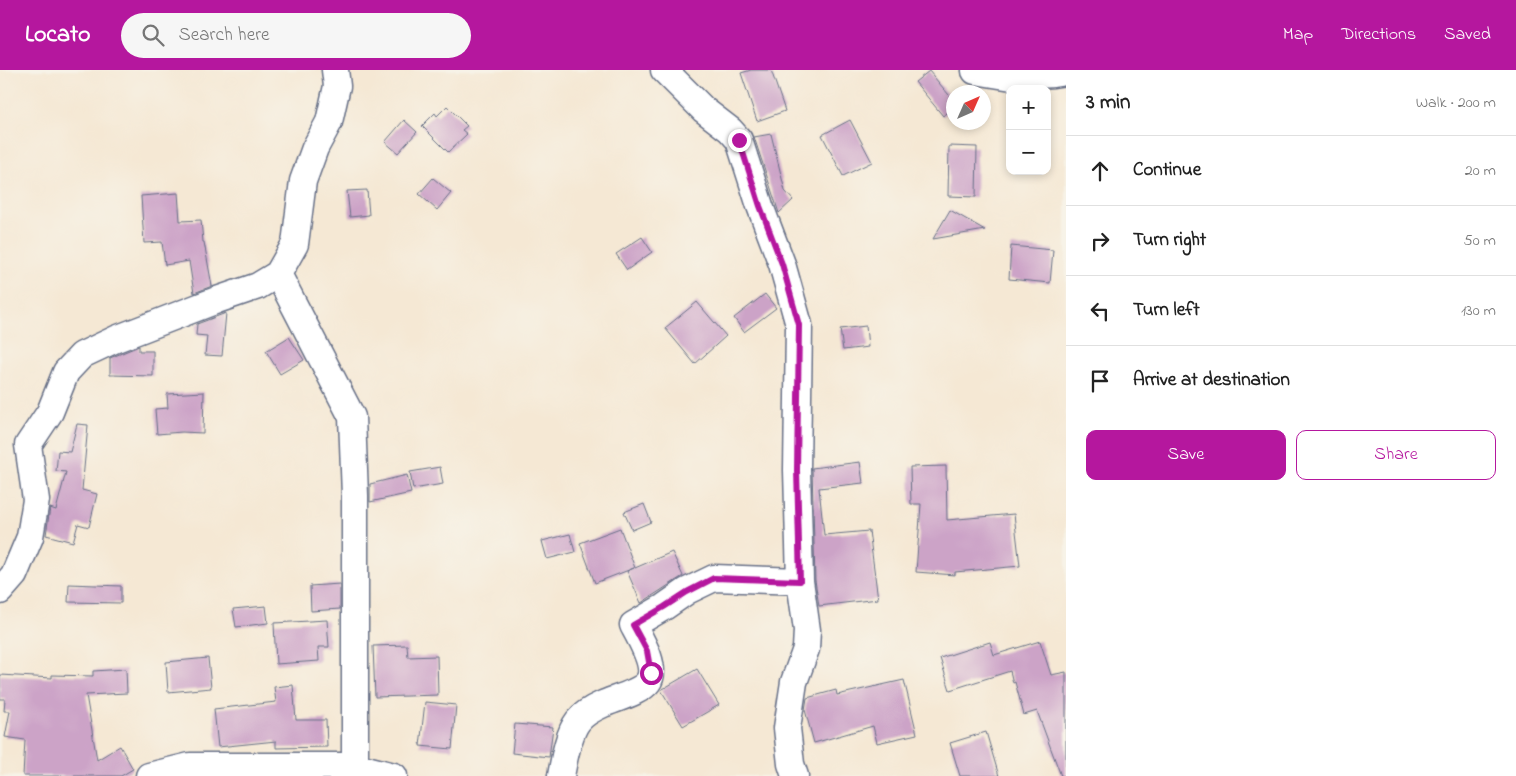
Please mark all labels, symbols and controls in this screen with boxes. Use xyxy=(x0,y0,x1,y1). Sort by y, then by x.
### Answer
search box xyxy=(121,13,471,58)
text: Locato xyxy=(25,18,91,53)
icon: search xyxy=(139,21,167,49)
text: Search here xyxy=(179,22,270,49)
text: Map xyxy=(1283,22,1313,48)
text: Directions xyxy=(1341,22,1416,48)
text: Saved xyxy=(1444,22,1491,48)
north arrow xyxy=(946,85,991,130)
map controls xyxy=(1006,85,1051,175)
button: + xyxy=(1006,85,1051,130)
text: 3 min xyxy=(1086,88,1130,118)
text: Walk · 200 m xyxy=(1416,91,1496,115)
route end xyxy=(728,129,751,152)
button: − xyxy=(1006,130,1051,175)
icon: ahead xyxy=(1086,157,1114,185)
text: Continue xyxy=(1133,157,1201,184)
text: 20 m xyxy=(1465,159,1496,183)
icon: right xyxy=(1086,227,1114,255)
text: Turn right xyxy=(1133,227,1206,254)
text: 50 m xyxy=(1464,229,1496,253)
icon: left xyxy=(1086,297,1114,325)
text: Turn left xyxy=(1133,297,1200,324)
text: 130 m xyxy=(1461,299,1496,323)
icon: arrive xyxy=(1086,367,1114,395)
text: Arrive at destination xyxy=(1133,367,1290,394)
button: Save xyxy=(1086,430,1286,480)
button: Share xyxy=(1296,430,1496,480)
route start xyxy=(640,662,663,685)

